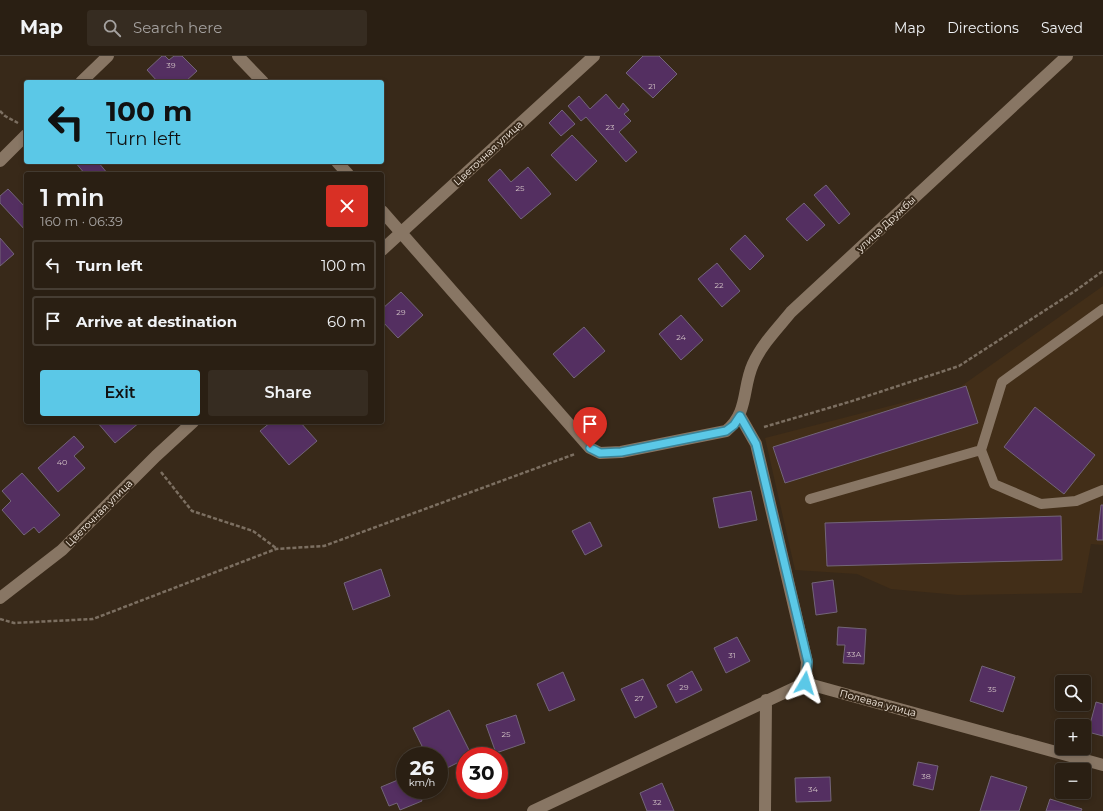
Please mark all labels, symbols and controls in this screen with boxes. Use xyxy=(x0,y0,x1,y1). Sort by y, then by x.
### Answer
search box xyxy=(87,10,367,46)
text: Map xyxy=(20,16,63,39)
icon: search xyxy=(101,17,123,39)
text: Search here xyxy=(133,18,222,37)
text: Map xyxy=(894,19,925,37)
text: Directions xyxy=(947,19,1019,37)
text: Saved xyxy=(1041,19,1083,37)
house number: 39 xyxy=(166,60,176,70)
house number: 21 xyxy=(648,81,656,91)
text: 100 m xyxy=(106,94,192,128)
icon: left xyxy=(40,96,92,148)
street label: Цветочная улица xyxy=(451,118,525,188)
house number: 23 xyxy=(605,122,615,132)
text: Turn left xyxy=(106,128,181,150)
text: 1 min xyxy=(40,183,104,212)
house number: 25 xyxy=(515,183,525,193)
button: close xyxy=(326,185,368,227)
street label: улица Дружбы xyxy=(853,193,918,256)
text: 160 m · 06:39 xyxy=(40,213,123,229)
icon: left xyxy=(42,254,64,276)
text: Turn left xyxy=(76,256,143,275)
text: 100 m xyxy=(321,256,366,275)
house number: 22 xyxy=(714,280,724,290)
house number: 29 xyxy=(396,307,406,317)
icon: arrive xyxy=(42,310,64,332)
text: Arrive at destination xyxy=(76,312,237,331)
text: 60 m xyxy=(327,312,366,331)
house number: 24 xyxy=(676,332,687,342)
button: Exit xyxy=(40,370,200,416)
button: Share xyxy=(208,370,368,416)
pin xyxy=(573,407,607,448)
icon: arrive xyxy=(579,413,601,435)
house number: 40 xyxy=(57,457,67,467)
street label: Цветочная улица xyxy=(63,477,135,549)
house number: 33А xyxy=(847,649,862,659)
house number: 31 xyxy=(728,650,736,660)
position arrow xyxy=(784,662,826,704)
map controls xyxy=(1055,675,1091,799)
button: search xyxy=(1055,675,1091,711)
house number: 29 xyxy=(679,682,689,692)
house number: 35 xyxy=(988,684,997,694)
street label: Полевая улица xyxy=(838,687,918,719)
house number: 27 xyxy=(634,693,644,703)
button: + xyxy=(1055,719,1091,755)
house number: 25 xyxy=(501,729,511,739)
speed limit sign: 30 xyxy=(456,747,508,799)
text: 26 xyxy=(410,756,434,780)
button: − xyxy=(1055,763,1091,799)
house number: 38 xyxy=(921,771,931,781)
text: km/h xyxy=(409,776,435,789)
house number: 34 xyxy=(808,784,819,794)
house number: 32 xyxy=(652,797,662,807)

